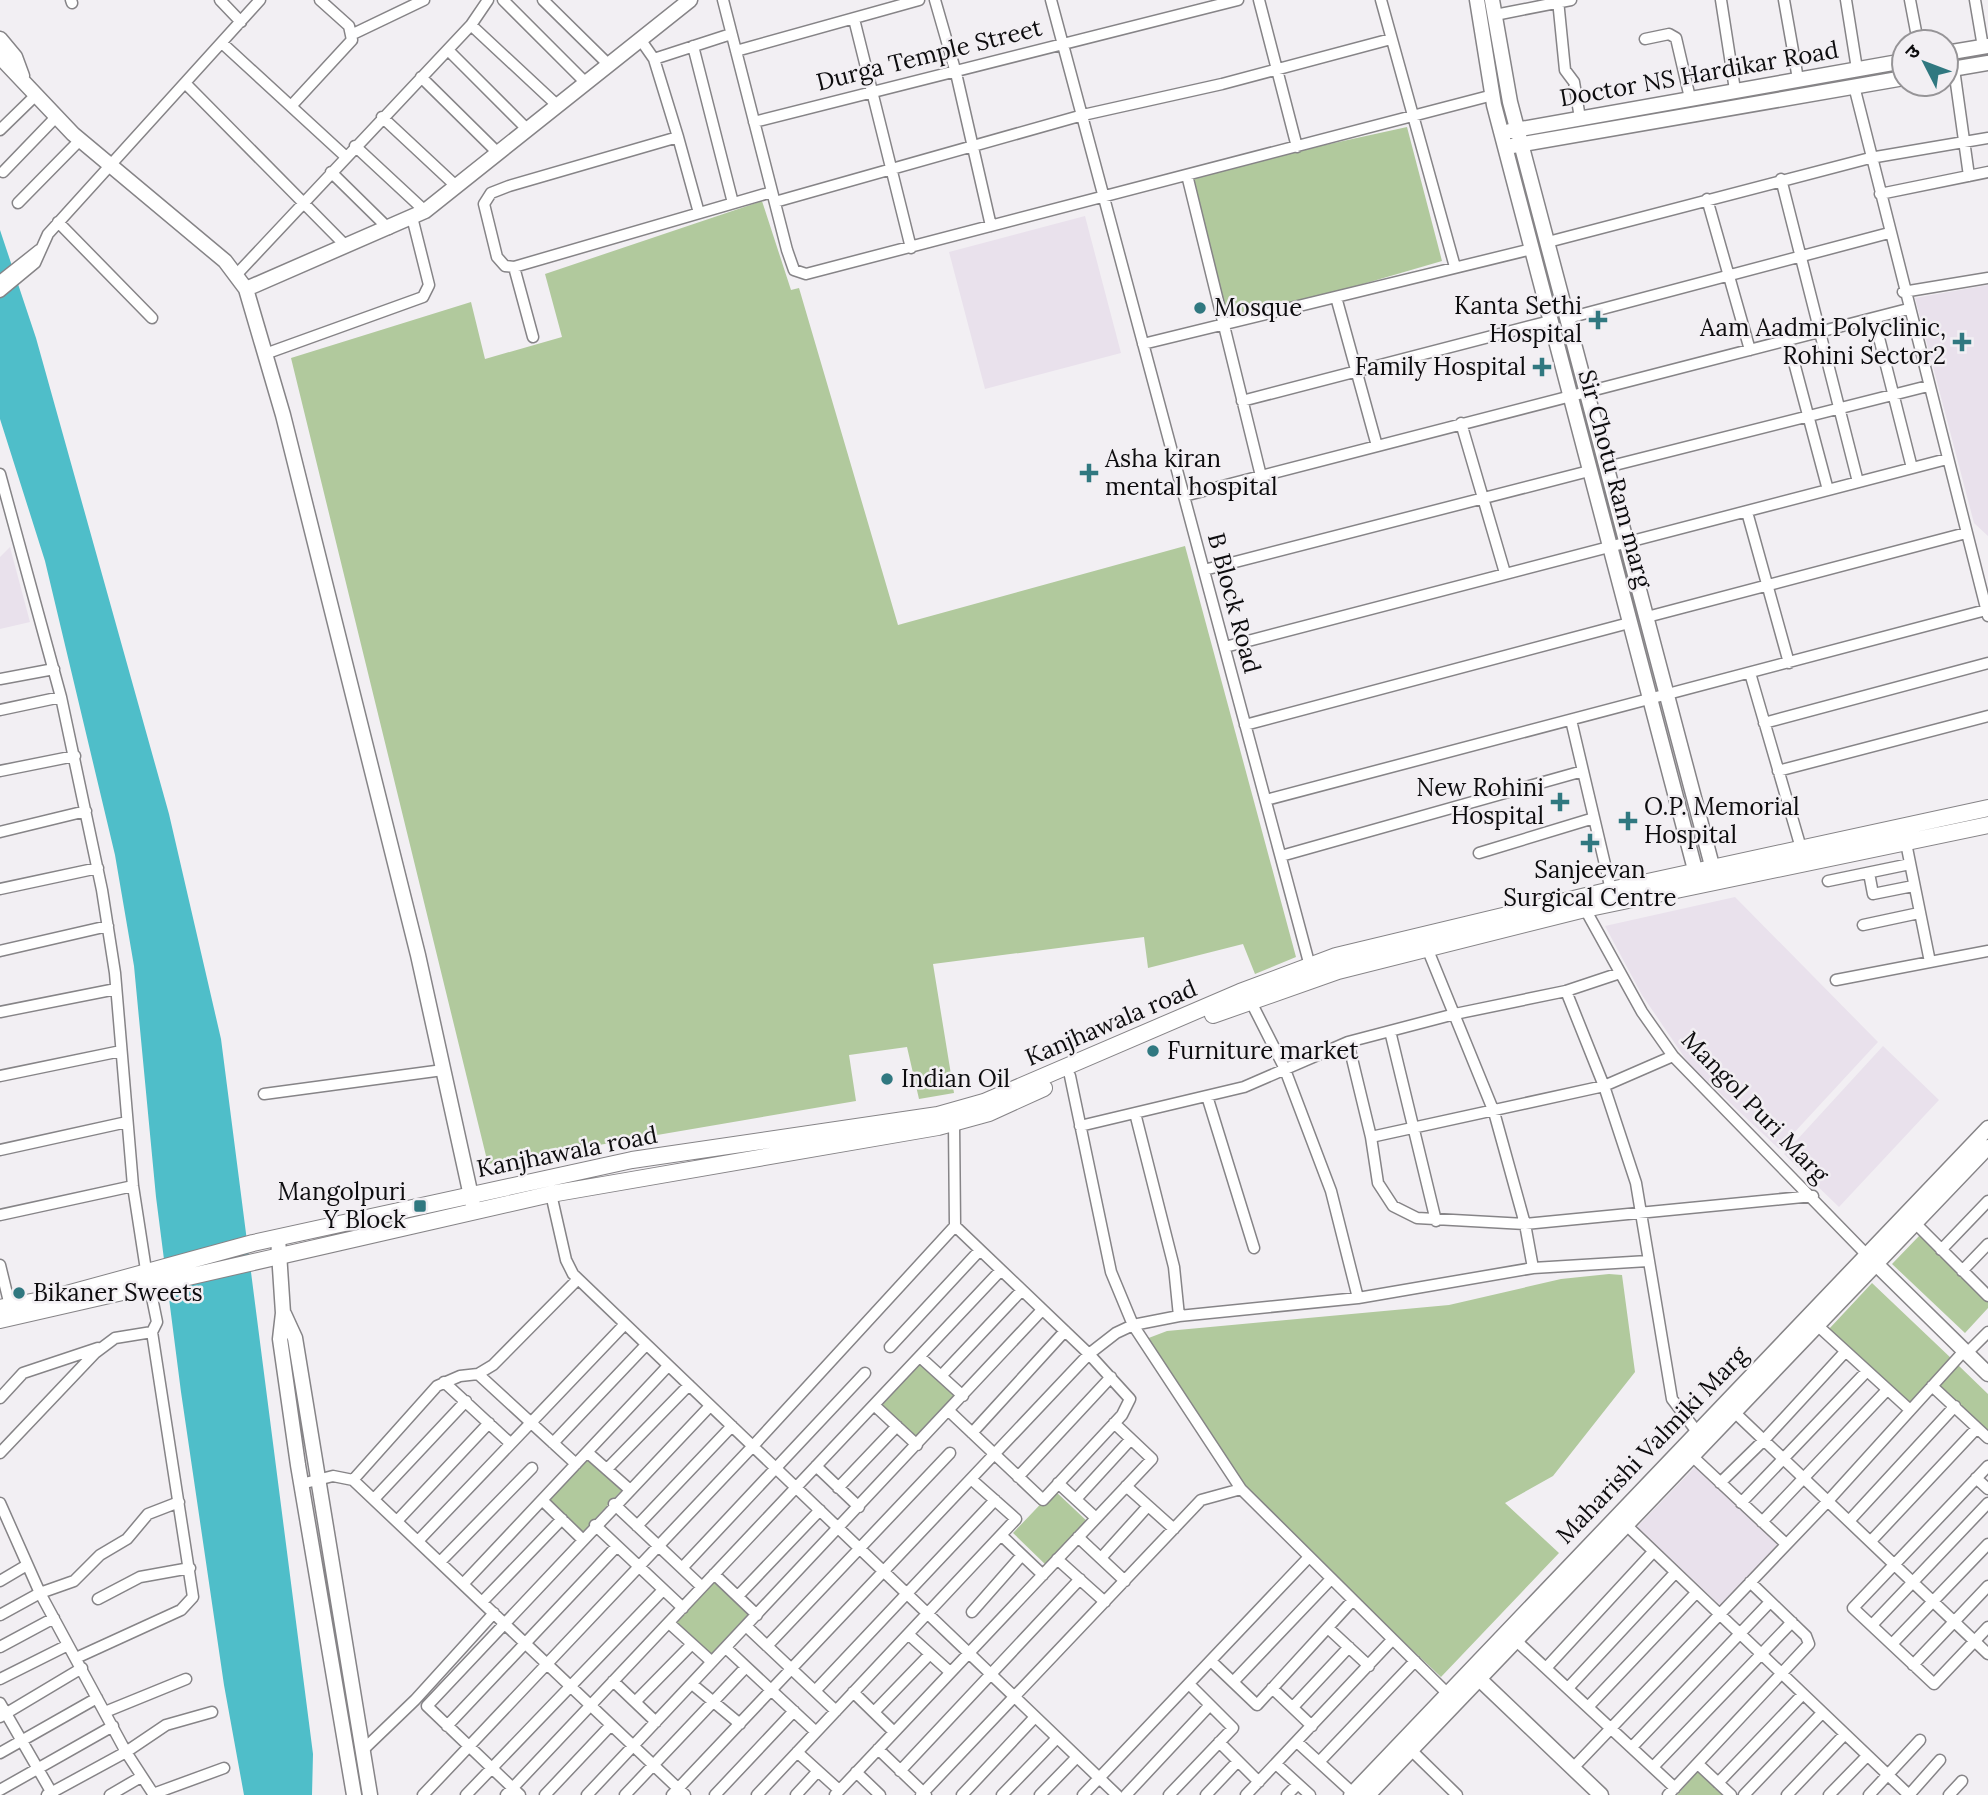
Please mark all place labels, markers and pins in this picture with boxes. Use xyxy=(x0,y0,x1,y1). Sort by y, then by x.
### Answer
place label: Kanta Sethi Hospital xyxy=(1454,290,1582,349)
place label: Mosque xyxy=(1214,292,1302,323)
marker: Mosque xyxy=(1192,300,1208,316)
marker: Kanta Sethi Hospital xyxy=(1588,310,1608,330)
place label: Aam Aadmi Polyclinic, Rohini Sector2 xyxy=(1699,312,1946,371)
marker: Aam Aadmi Polyclinic, Rohini Sector2 xyxy=(1952,332,1972,352)
place label: Family Hospital xyxy=(1355,351,1526,382)
marker: Family Hospital xyxy=(1532,357,1552,377)
place label: Asha kiran mental hospital xyxy=(1104,443,1278,502)
marker: Asha kiran mental hospital xyxy=(1079,463,1099,483)
place label: New Rohini Hospital xyxy=(1416,772,1544,831)
place label: O.P. Memorial Hospital xyxy=(1644,791,1800,850)
marker: New Rohini Hospital xyxy=(1550,792,1570,812)
marker: O.P. Memorial Hospital xyxy=(1618,811,1638,831)
marker: Sanjeevan Surgical Centre xyxy=(1580,833,1600,853)
place label: Sanjeevan Surgical Centre xyxy=(1503,854,1677,913)
place label: Furniture market xyxy=(1167,1035,1359,1066)
marker: Furniture market xyxy=(1145,1043,1161,1059)
place label: Indian Oil xyxy=(901,1063,1010,1094)
marker: Indian Oil xyxy=(879,1071,895,1087)
place label: Mangolpuri Y Block xyxy=(278,1176,406,1235)
marker: Mangolpuri Y Block xyxy=(412,1198,428,1214)
place label: Bikaner Sweets xyxy=(33,1277,203,1308)
marker: Bikaner Sweets xyxy=(11,1285,27,1301)

